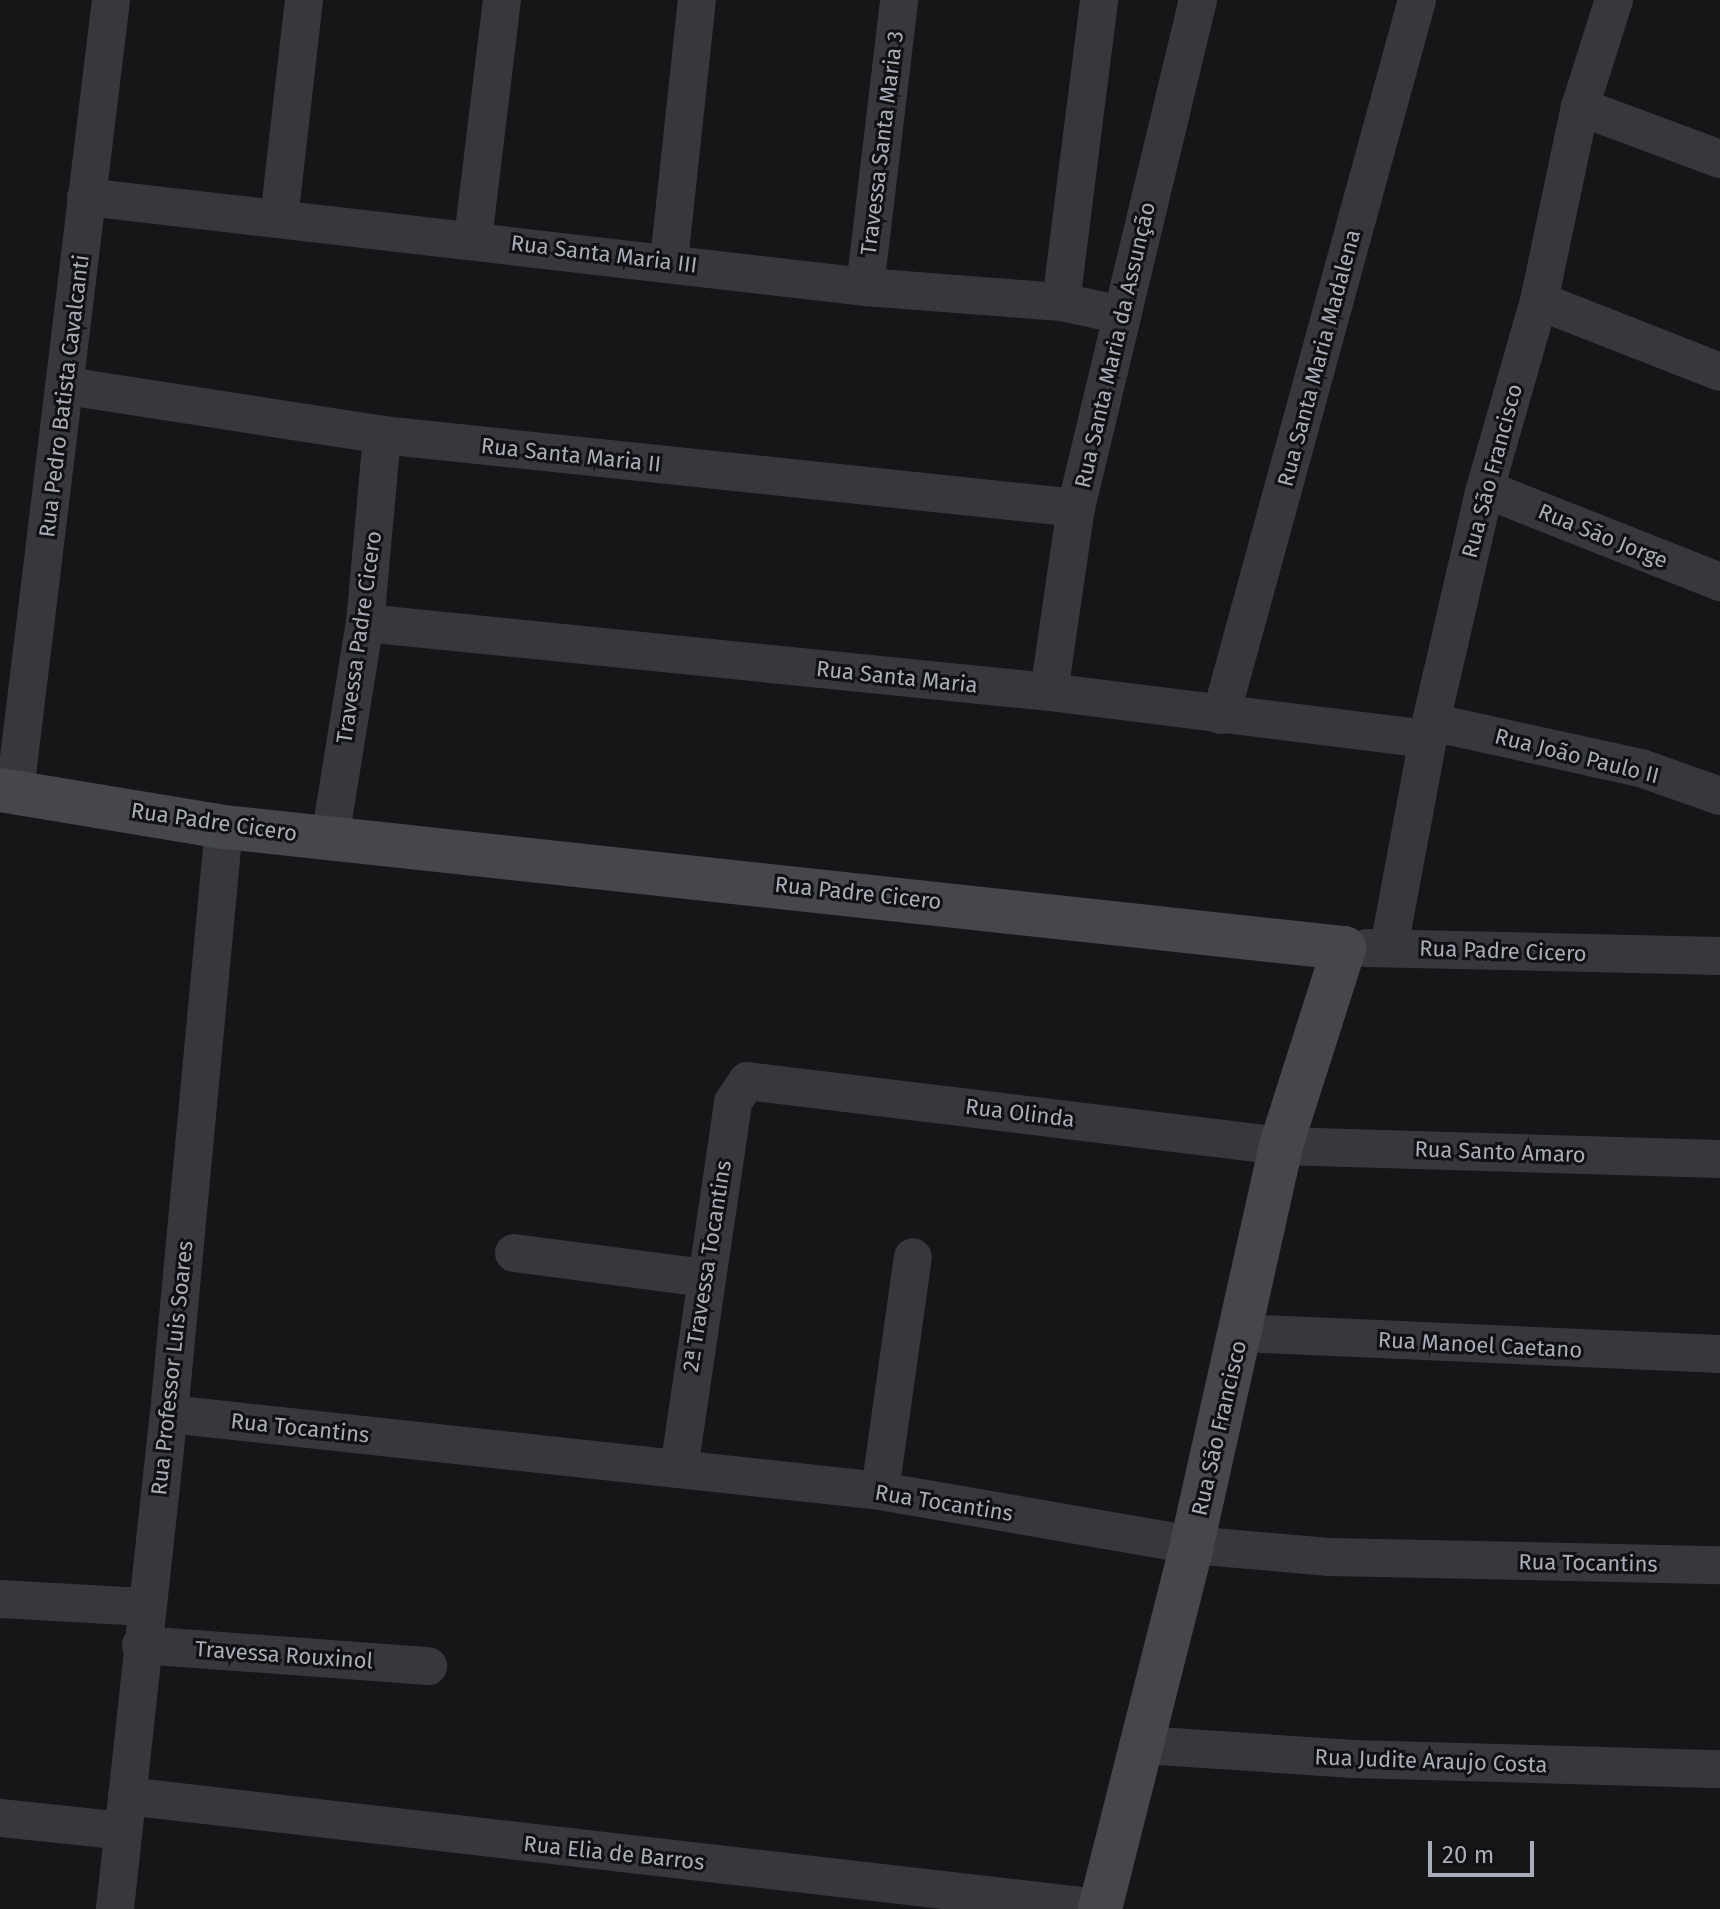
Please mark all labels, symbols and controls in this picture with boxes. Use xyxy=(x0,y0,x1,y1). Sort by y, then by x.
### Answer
street label: Travessa Santa Maria 3 xyxy=(855,29,909,257)
street label: Rua Santa Maria da Assunção xyxy=(1069,199,1161,491)
street label: Rua Santa Maria Madalena xyxy=(1272,227,1366,489)
street label: Rua Santa Maria III xyxy=(509,229,699,279)
street label: Rua Pedro Batista Cavalcanti xyxy=(34,253,94,539)
street label: Rua São Francisco xyxy=(1456,381,1528,561)
street label: Rua Santa Maria II xyxy=(480,432,662,478)
street label: Rua São Jorge xyxy=(1534,498,1672,574)
street label: Travessa Padre Cicero xyxy=(331,529,387,745)
street label: Rua Santa Maria xyxy=(815,655,979,699)
street label: Rua João Paulo II xyxy=(1492,723,1662,789)
street label: Rua Padre Cicero xyxy=(129,797,299,847)
street label: Rua Padre Cicero xyxy=(773,871,943,915)
street label: Rua Padre Cicero xyxy=(1419,935,1587,967)
street label: Rua Olinda xyxy=(964,1093,1076,1133)
street label: Rua Santo Amaro xyxy=(1414,1136,1586,1168)
street label: 2ª Travessa Tocantins xyxy=(677,1158,737,1374)
street label: Rua Professor Luis Soares xyxy=(145,1239,199,1497)
street label: Rua Manoel Caetano xyxy=(1377,1326,1583,1364)
street label: Rua São Francisco xyxy=(1186,1338,1252,1518)
street label: Rua Tocantins xyxy=(229,1408,371,1448)
street label: Rua Tocantins xyxy=(873,1479,1015,1527)
street label: Rua Tocantins xyxy=(1518,1549,1658,1577)
street label: Travessa Rouxinol xyxy=(194,1636,374,1674)
street label: Rua Judite Araujo Costa xyxy=(1314,1744,1548,1778)
scale bar xyxy=(1432,1825,1538,1875)
street label: Rua Elia de Barros xyxy=(522,1830,706,1876)
text: 20 m xyxy=(1442,1841,1494,1869)

